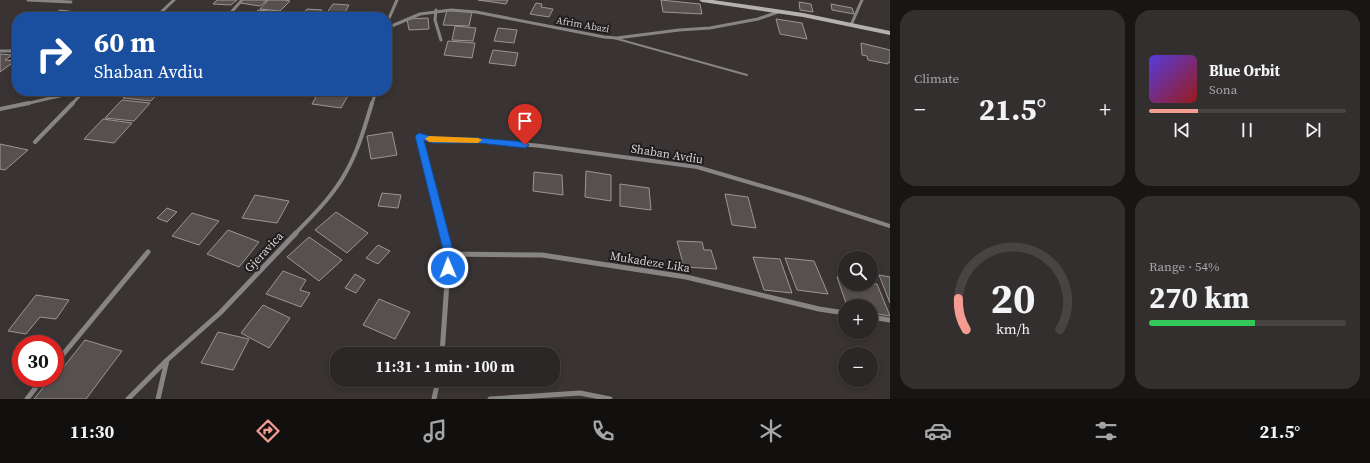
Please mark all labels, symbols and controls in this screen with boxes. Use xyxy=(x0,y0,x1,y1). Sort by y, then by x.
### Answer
street label: Afrim Abazi xyxy=(555,13,611,36)
text: 60 m xyxy=(94,23,156,61)
icon: right xyxy=(28,28,80,80)
text: Shaban Avdiu xyxy=(94,59,203,84)
text: Blue Orbit xyxy=(1209,60,1280,81)
text: Climate xyxy=(914,70,959,87)
text: Sona xyxy=(1209,81,1237,98)
text: 21.5° xyxy=(979,89,1046,130)
text: − xyxy=(914,94,926,124)
text: + xyxy=(1099,94,1111,124)
pin xyxy=(508,104,542,145)
icon: arrive xyxy=(514,110,536,132)
icon: previous xyxy=(1171,119,1193,141)
icon: pause xyxy=(1236,119,1258,141)
icon: next xyxy=(1302,119,1324,141)
street label: Shaban Avdiu xyxy=(630,140,704,168)
street label: Gjeravica xyxy=(241,228,288,276)
position arrow xyxy=(427,247,469,289)
street label: Mukadeze Lika xyxy=(609,248,692,276)
map controls xyxy=(838,251,878,387)
button: search xyxy=(838,251,878,291)
text: Range · 54% xyxy=(1149,258,1220,275)
text: 20 xyxy=(990,270,1035,327)
text: 270 km xyxy=(1149,277,1249,318)
button: + xyxy=(838,299,878,339)
text: km/h xyxy=(996,319,1030,339)
speed limit sign: 30 xyxy=(12,335,64,387)
button: − xyxy=(838,347,878,387)
text: 11:31 · 1 min · 100 m xyxy=(376,356,515,377)
icon: directions xyxy=(254,417,282,445)
icon: music xyxy=(421,417,449,445)
icon: phone xyxy=(589,417,617,445)
icon: climate xyxy=(757,417,785,445)
icon: car xyxy=(924,417,952,445)
icon: filters xyxy=(1092,417,1120,445)
text: 11:30 xyxy=(70,419,114,444)
text: 21.5° xyxy=(1260,419,1300,444)

